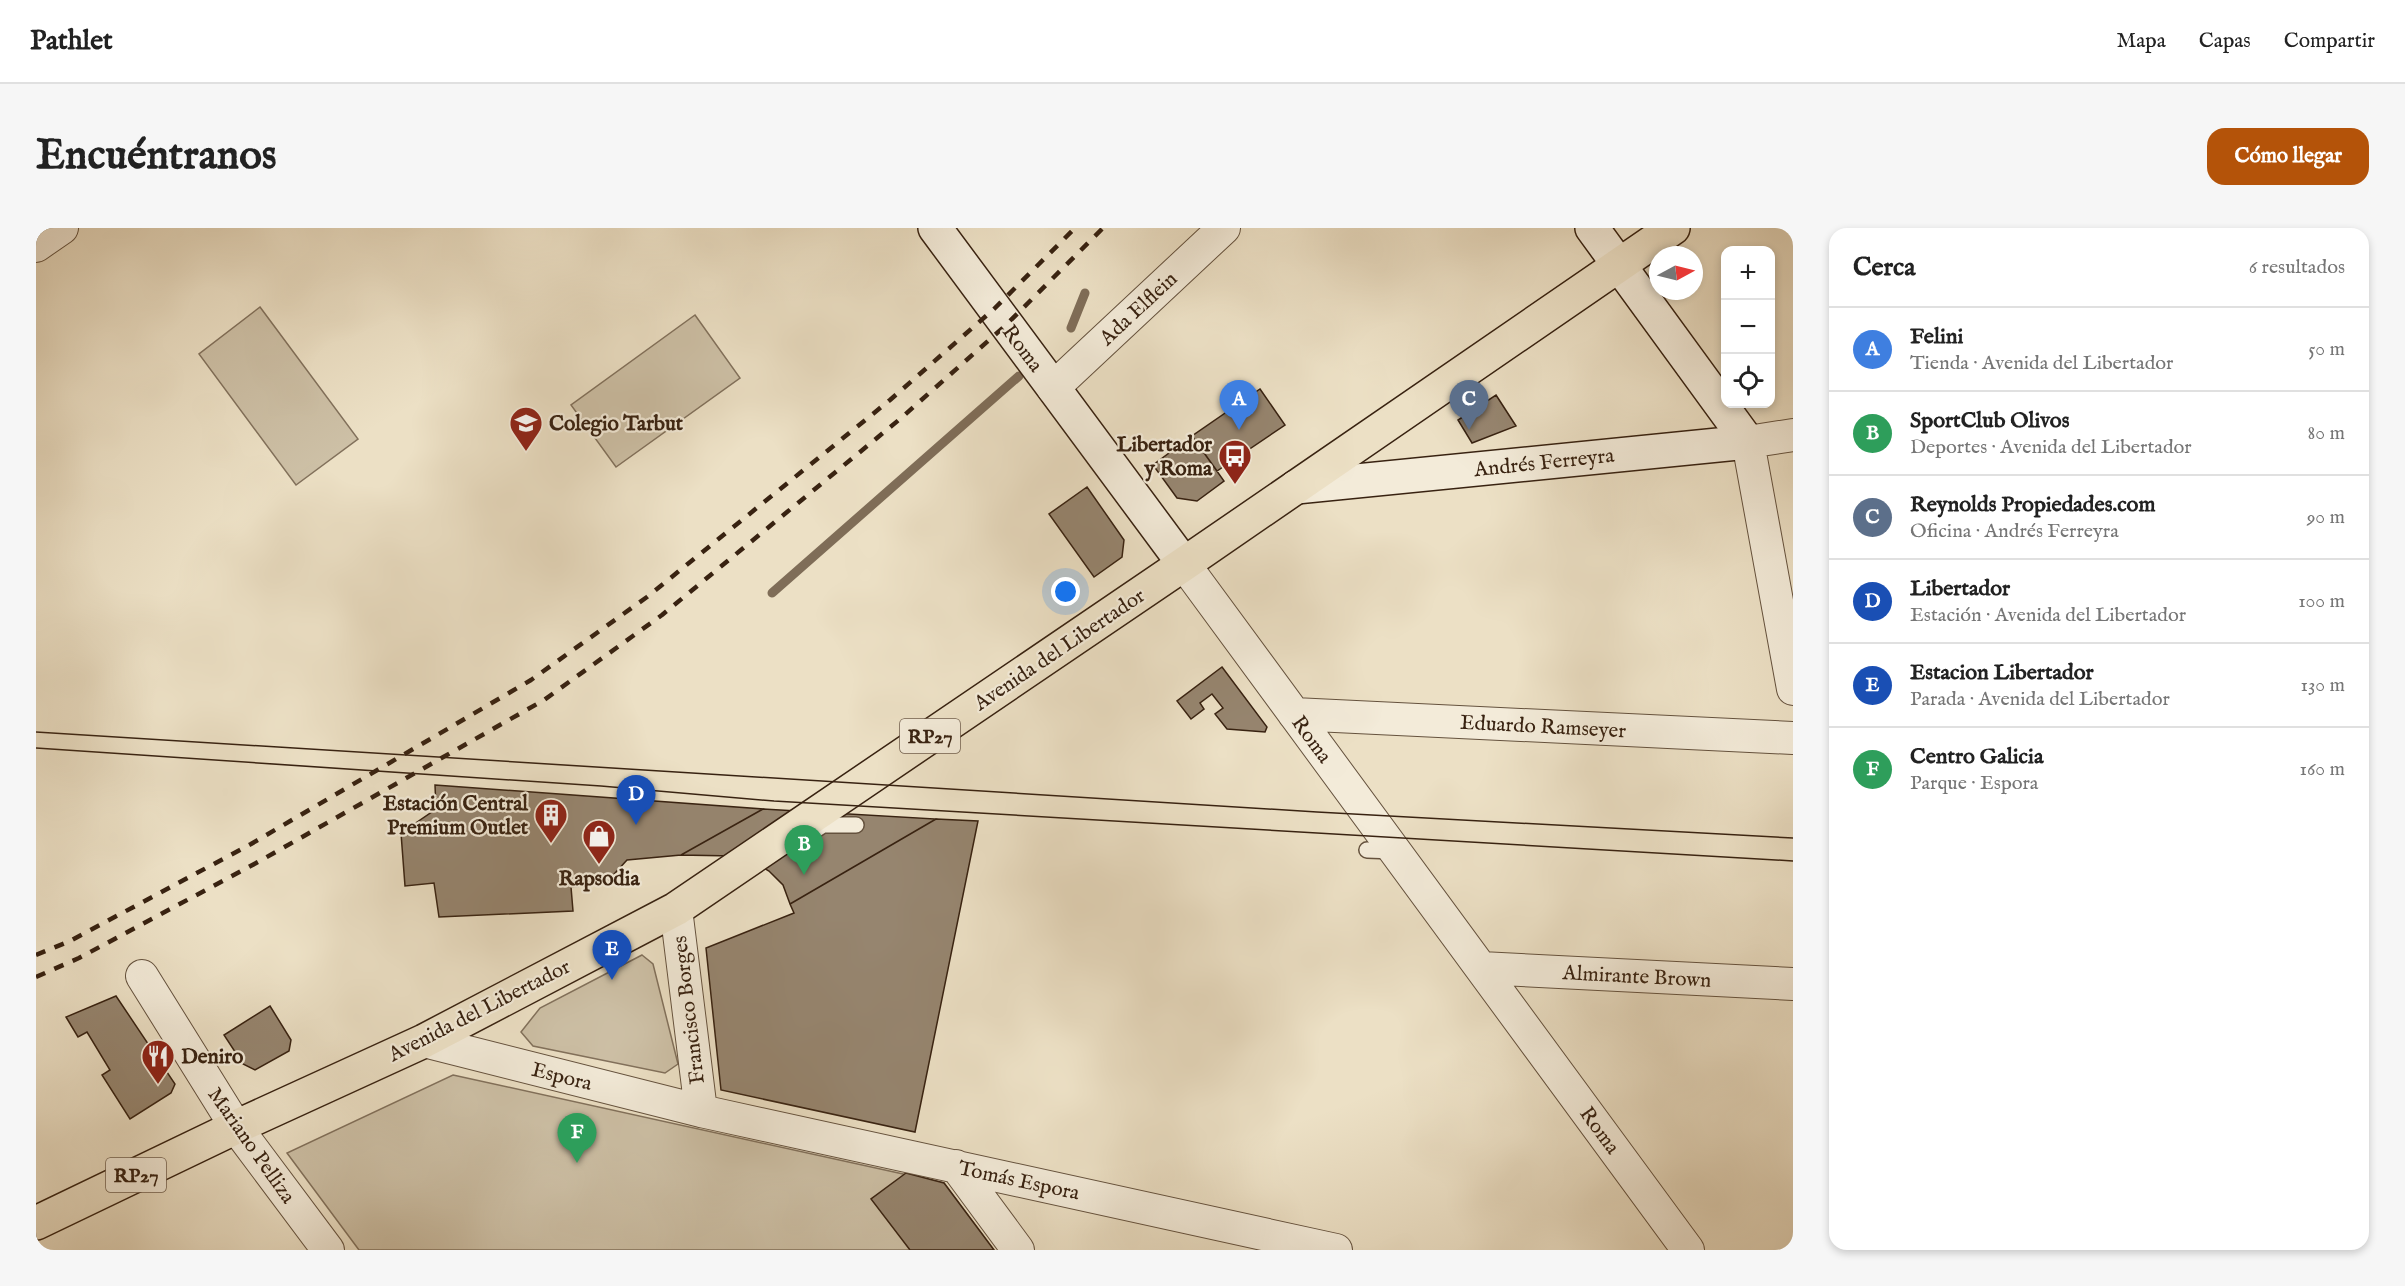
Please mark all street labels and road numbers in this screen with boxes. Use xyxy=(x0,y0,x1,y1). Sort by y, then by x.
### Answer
street label: Ada Elflein xyxy=(1094,266,1184,353)
street label: Roma xyxy=(995,320,1049,379)
street label: Andrés Ferreyra xyxy=(1472,443,1617,484)
street label: Avenida del Libertador xyxy=(968,583,1151,718)
street label: Eduardo Ramseyer xyxy=(1459,710,1627,745)
street label: Roma xyxy=(1284,711,1338,770)
road number: RP27 xyxy=(900,719,960,753)
street label: Francisco Borges xyxy=(667,934,712,1086)
street label: Avenida del Libertador xyxy=(383,954,576,1069)
street label: Almirante Brown xyxy=(1561,960,1712,995)
street label: Espora xyxy=(529,1057,596,1098)
street label: Mariano Pelliza xyxy=(201,1083,301,1210)
street label: Roma xyxy=(1572,1102,1626,1161)
street label: Tomás Espora xyxy=(956,1155,1083,1208)
road number: RP27 xyxy=(106,1158,166,1192)

